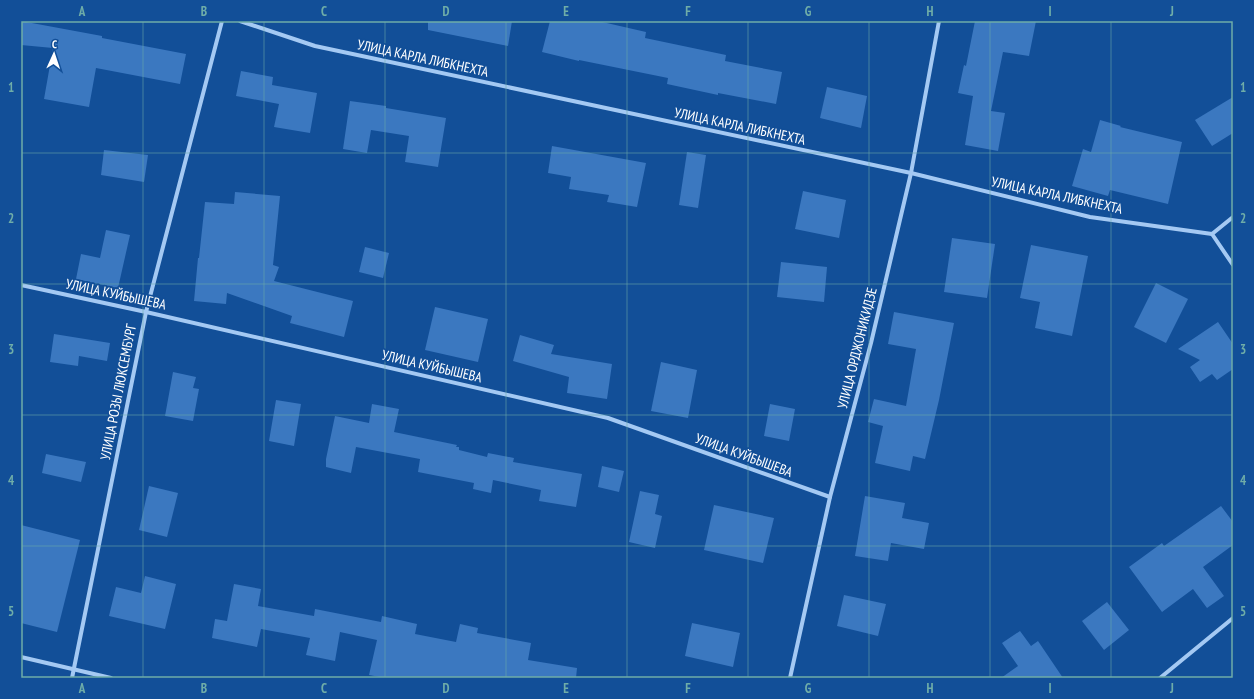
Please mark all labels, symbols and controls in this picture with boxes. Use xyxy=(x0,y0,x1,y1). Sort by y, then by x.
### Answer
text: A xyxy=(78,3,86,20)
text: B xyxy=(201,3,207,20)
text: C xyxy=(321,3,327,20)
text: D xyxy=(443,3,450,20)
text: E xyxy=(563,3,569,20)
text: F xyxy=(685,3,691,20)
text: G xyxy=(805,3,812,20)
text: H xyxy=(927,3,934,20)
text: I xyxy=(1048,3,1052,20)
text: J xyxy=(1169,3,1174,20)
north arrow xyxy=(34,34,74,74)
street label: УЛИЦА КАРЛА ЛИБКНЕХТА xyxy=(356,35,491,81)
text: С xyxy=(52,37,57,51)
text: 1 xyxy=(8,79,14,96)
text: 1 xyxy=(1240,79,1246,96)
street label: УЛИЦА КАРЛА ЛИБКНЕХТА xyxy=(673,103,808,149)
street label: УЛИЦА КАРЛА ЛИБКНЕХТА xyxy=(990,172,1125,218)
text: 2 xyxy=(8,210,14,227)
text: 2 xyxy=(1240,210,1246,227)
street label: УЛИЦА КУЙБЫШЕВА xyxy=(64,275,168,314)
street label: УЛИЦА ОРДЖОНИКИДЗЕ xyxy=(833,285,881,411)
street label: УЛИЦА РОЗЫ ЛЮКСЕМБУРГ xyxy=(96,322,140,462)
text: 3 xyxy=(8,341,14,358)
text: 3 xyxy=(1240,341,1246,358)
street label: УЛИЦА КУЙБЫШЕВА xyxy=(380,346,484,386)
street label: УЛИЦА КУЙБЫШЕВА xyxy=(693,429,795,481)
text: 4 xyxy=(8,472,15,489)
text: 4 xyxy=(1240,472,1247,489)
text: 5 xyxy=(8,603,14,620)
text: 5 xyxy=(1240,603,1246,620)
text: A xyxy=(78,680,86,697)
text: B xyxy=(201,680,207,697)
text: C xyxy=(321,680,327,697)
text: D xyxy=(443,680,450,697)
text: E xyxy=(563,680,569,697)
text: F xyxy=(685,680,691,697)
text: G xyxy=(805,680,812,697)
text: H xyxy=(927,680,934,697)
text: I xyxy=(1048,680,1052,697)
text: J xyxy=(1169,680,1174,697)

